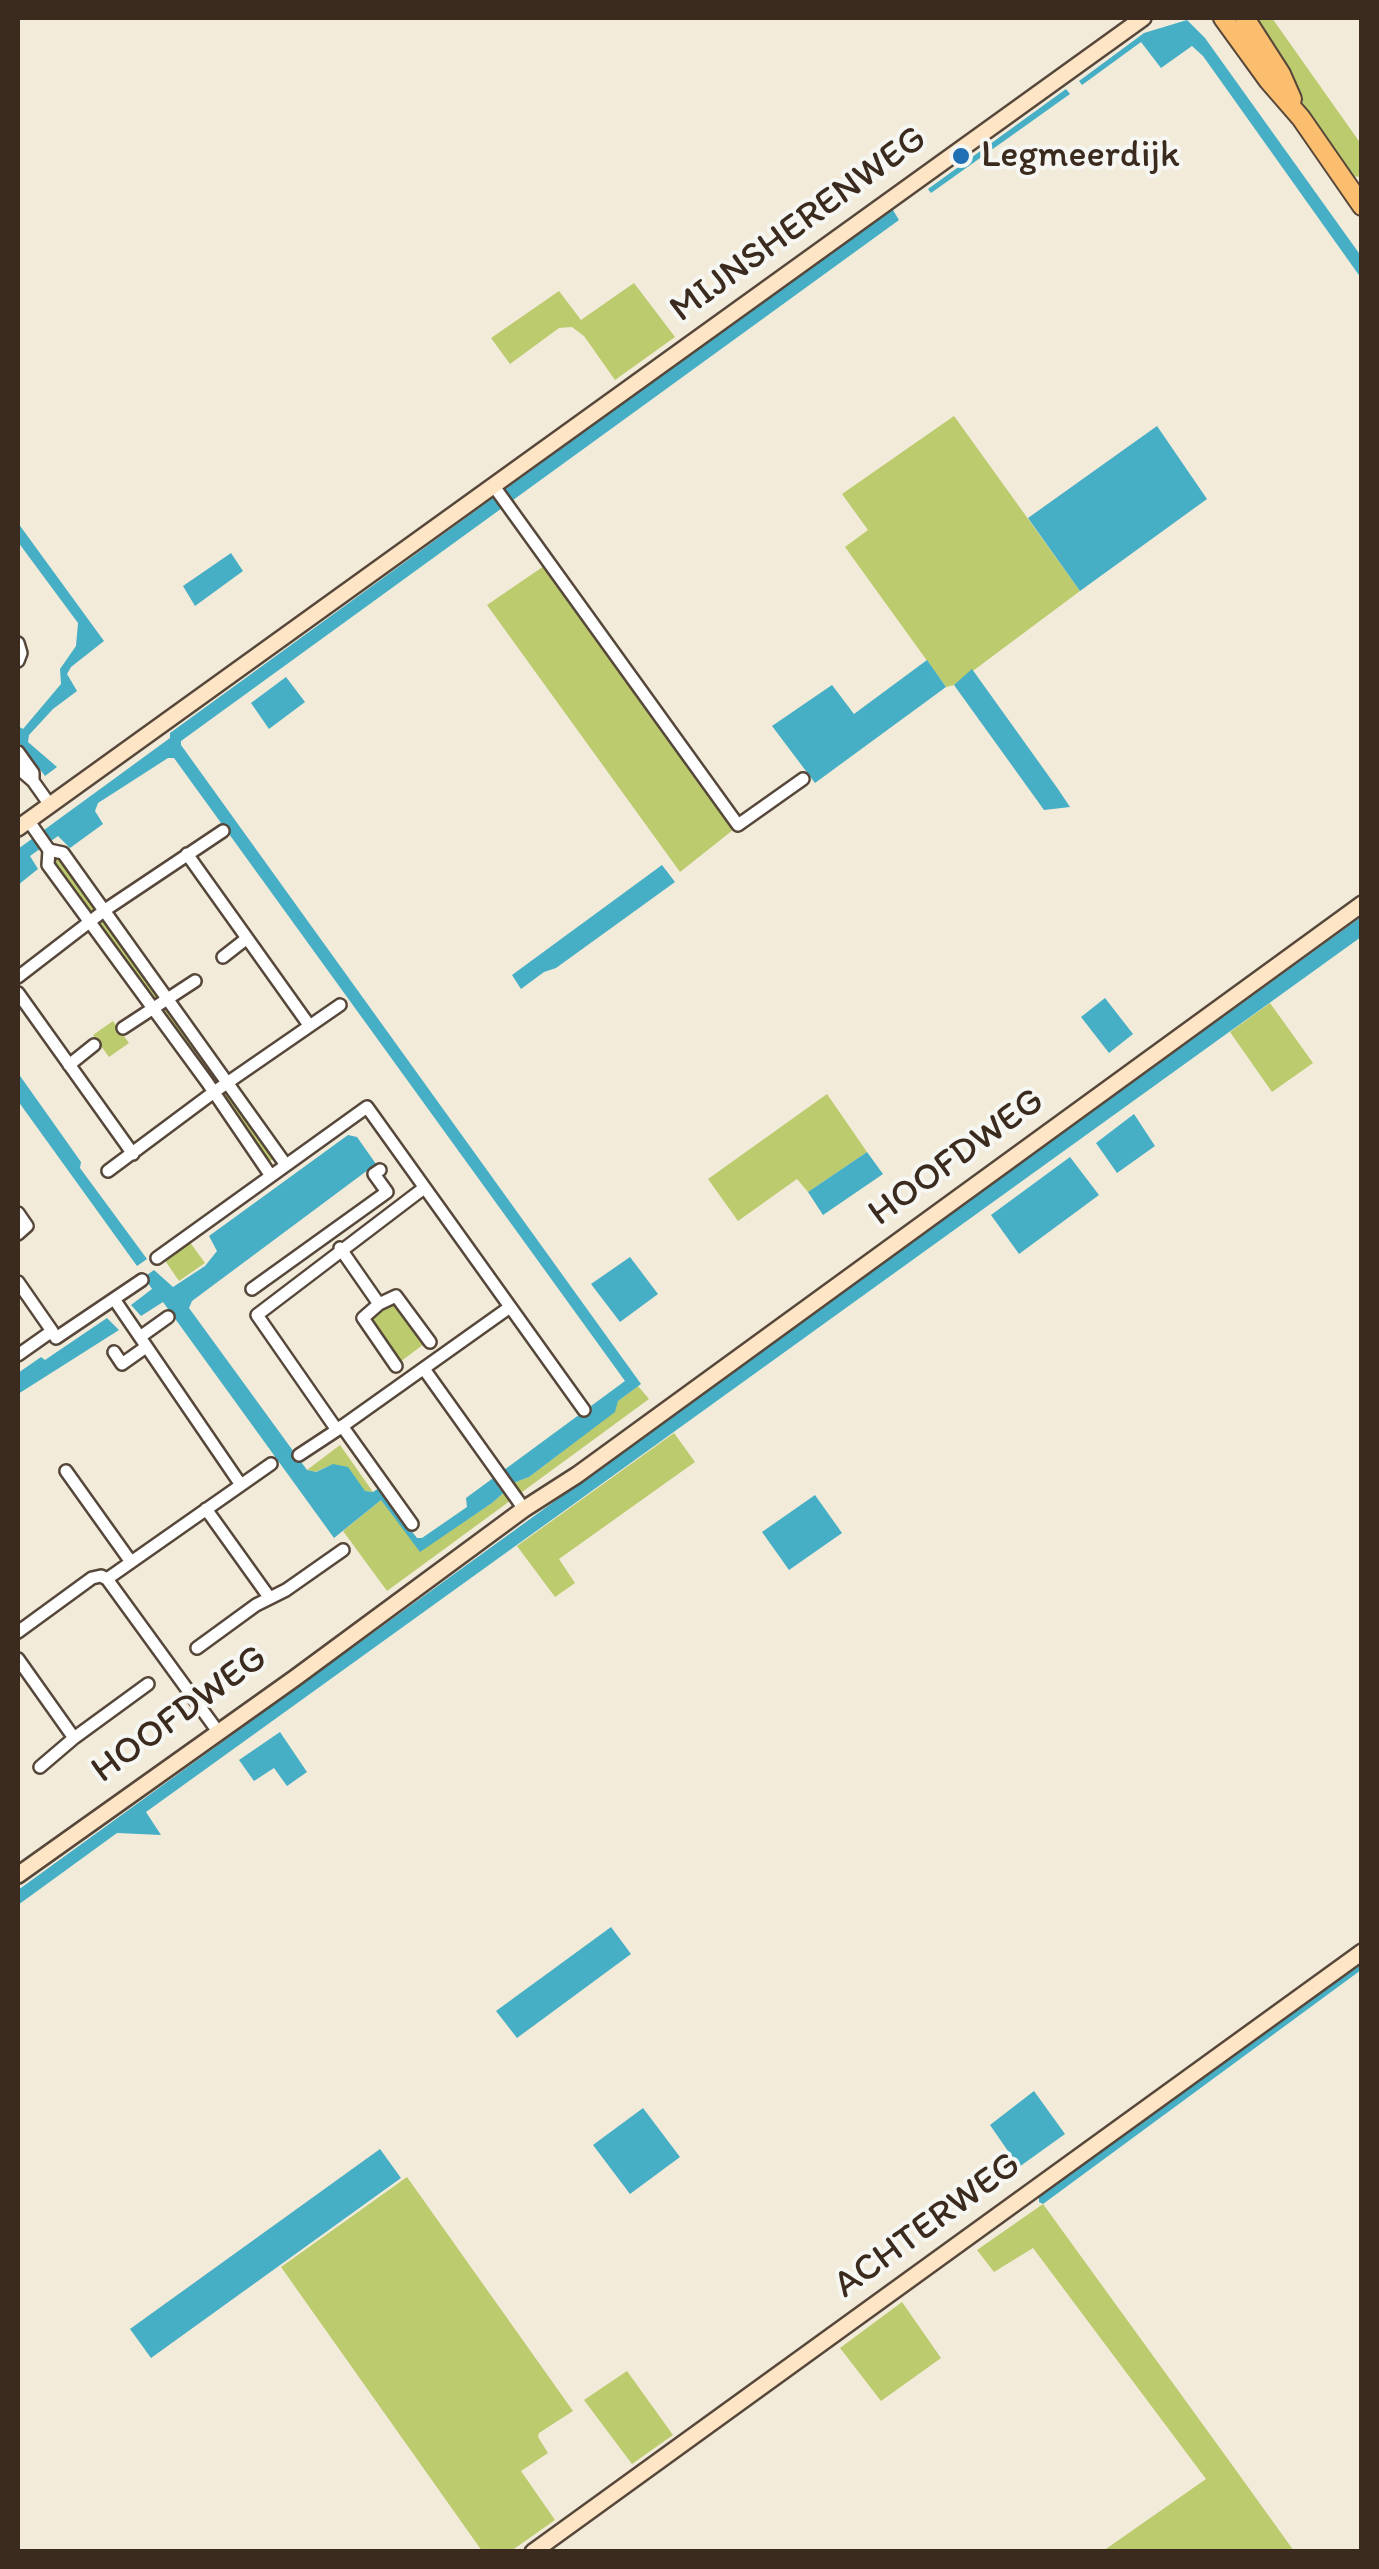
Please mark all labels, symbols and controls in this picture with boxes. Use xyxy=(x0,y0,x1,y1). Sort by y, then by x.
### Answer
street label: MIJNSHERENWEG xyxy=(662,117,936,333)
place label: Legmeerdijk xyxy=(981,133,1180,179)
marker: Legmeerdijk xyxy=(950,145,972,167)
street label: HOOFDWEG xyxy=(860,1079,1054,1237)
street label: HOOFDWEG xyxy=(83,1636,277,1794)
street label: ACHTERWEG xyxy=(826,2143,1030,2309)

